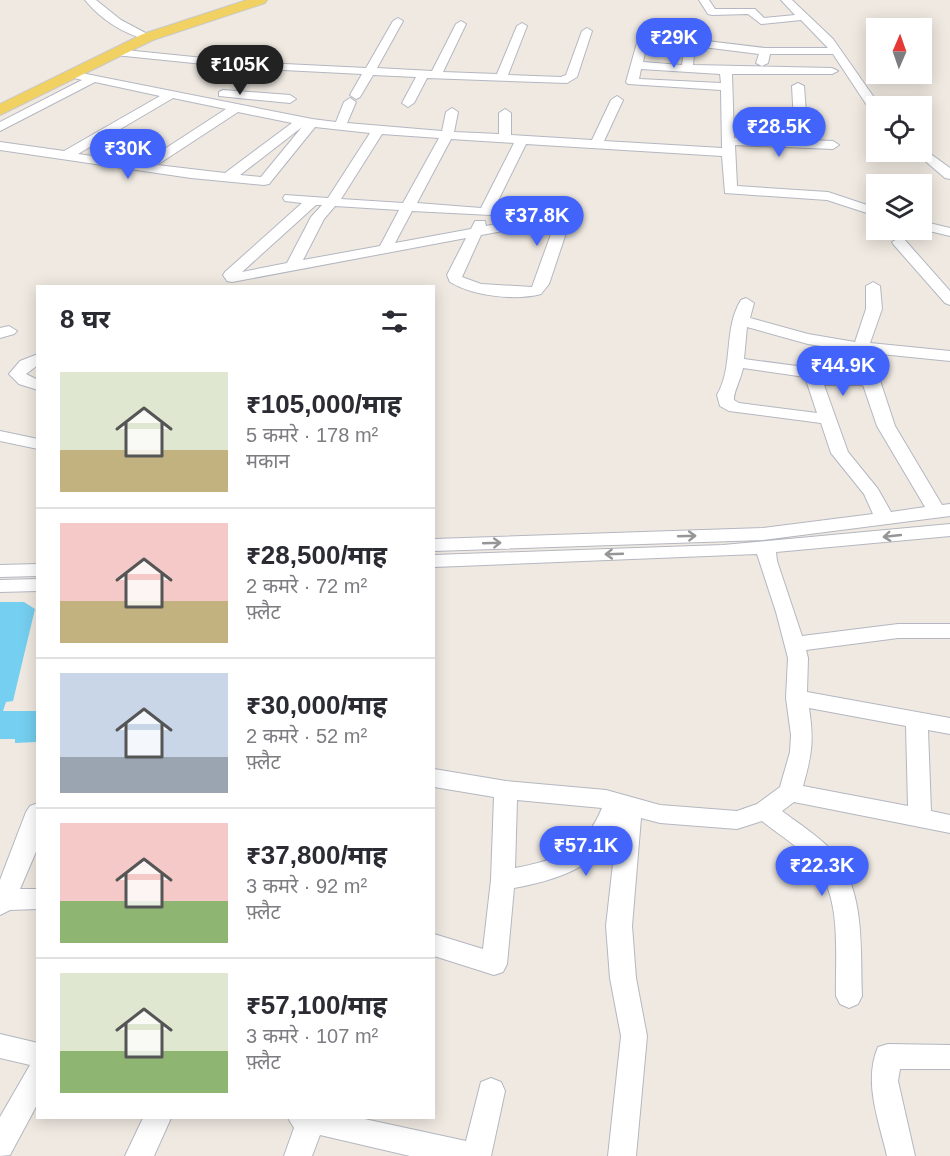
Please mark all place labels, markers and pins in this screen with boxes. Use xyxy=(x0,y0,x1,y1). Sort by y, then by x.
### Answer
pin: ₹29K xyxy=(638,18,710,69)
pin: ₹105K xyxy=(198,45,282,96)
pin: ₹28.5K xyxy=(730,107,828,158)
pin: ₹30K xyxy=(92,129,164,180)
pin: ₹37.8K xyxy=(488,196,586,247)
pin: ₹44.9K xyxy=(794,346,892,397)
pin: ₹57.1K xyxy=(537,826,635,877)
pin: ₹22.3K xyxy=(773,846,871,897)

